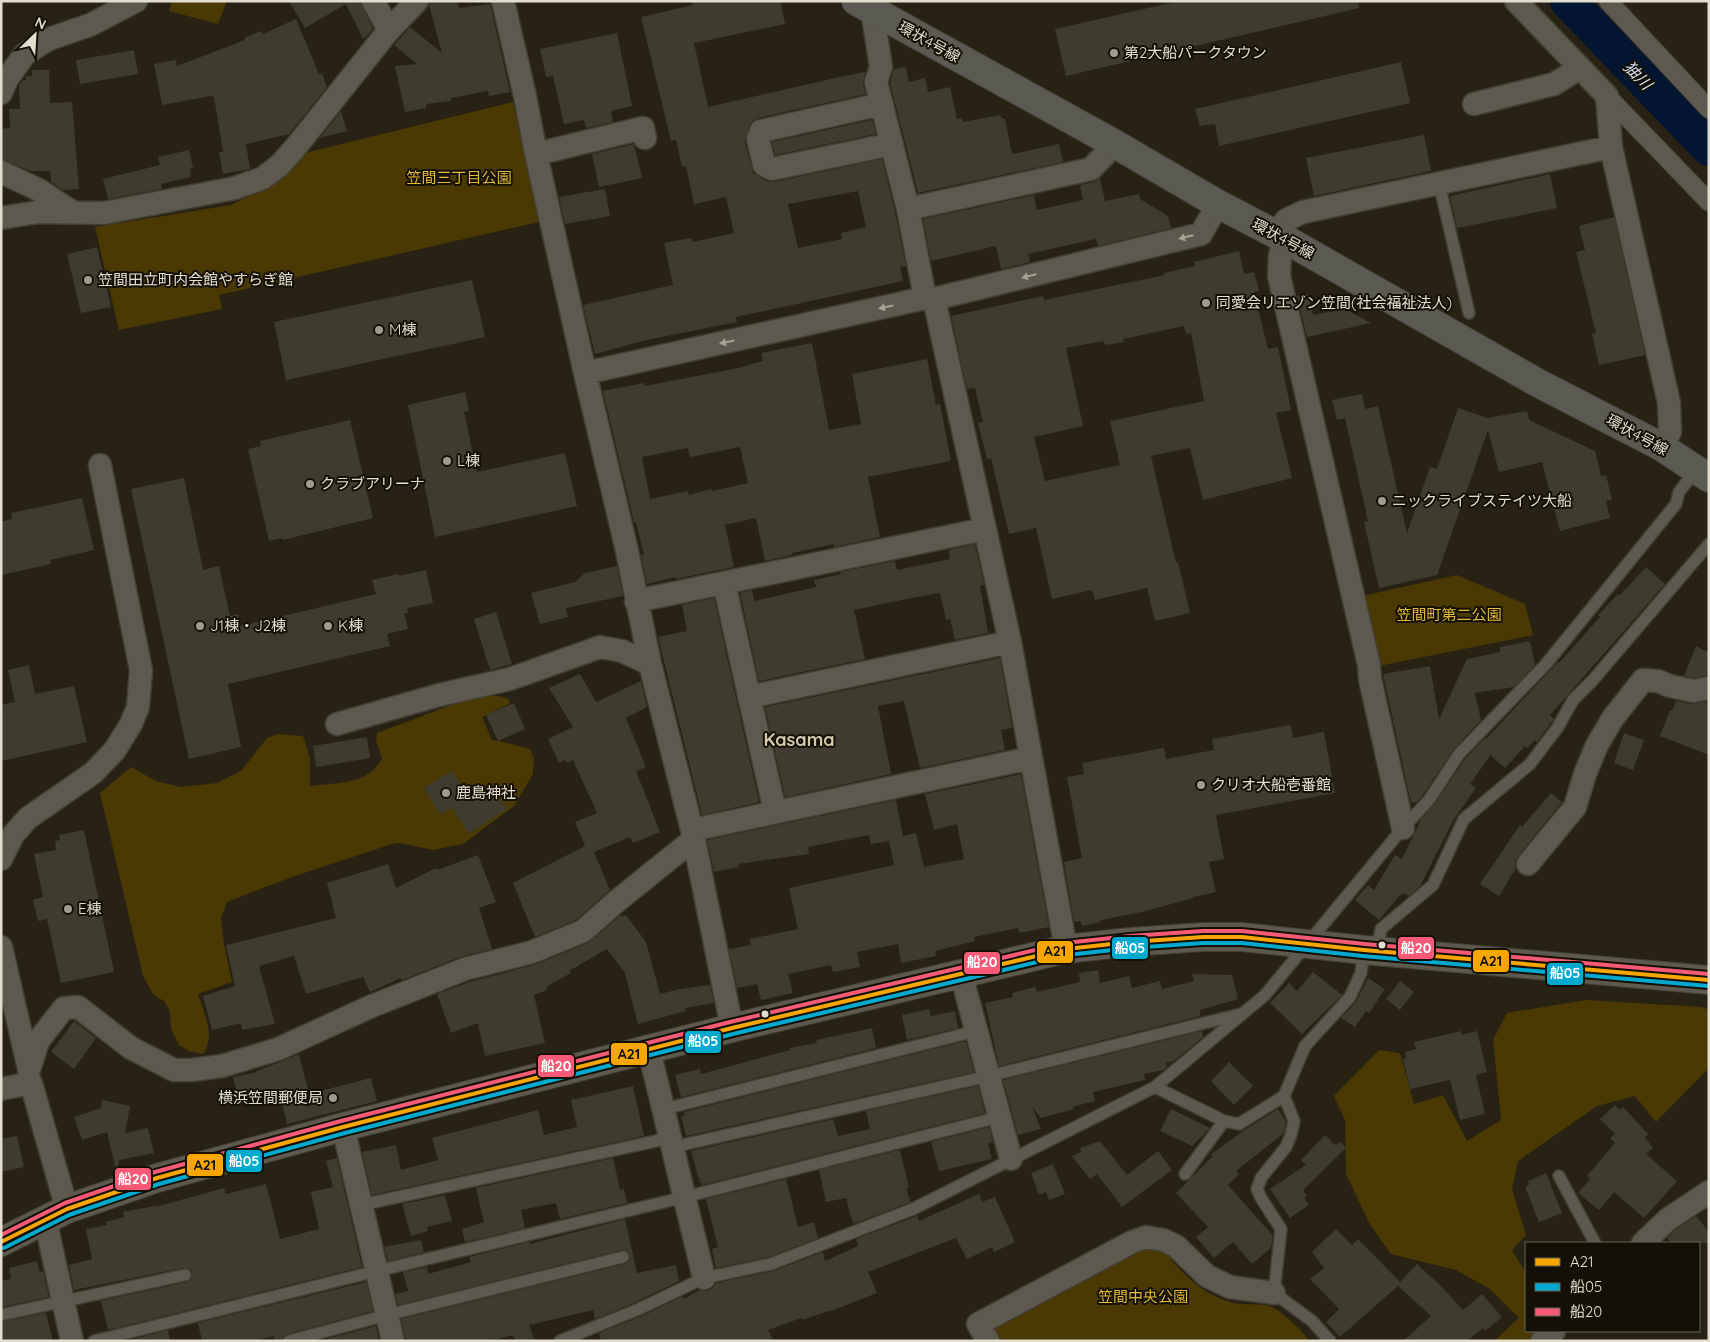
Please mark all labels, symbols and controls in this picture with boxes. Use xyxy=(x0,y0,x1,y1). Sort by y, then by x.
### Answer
north arrow xyxy=(10,10,60,60)
text: N xyxy=(32,13,49,34)
street label: 環状4号線 xyxy=(895,17,964,66)
place label: 第2大船パークタウン xyxy=(1124,43,1267,62)
marker: 第2大船パークタウン xyxy=(1108,47,1120,59)
water label: 㹨川 xyxy=(1620,57,1658,95)
park label: 笠間三丁目公園 xyxy=(406,168,512,187)
street label: 環状4号線 xyxy=(1249,214,1318,263)
one-way arrow xyxy=(1179,233,1194,241)
place label: 笠間田立町内会館やすらぎ館 xyxy=(98,270,293,289)
one-way arrow xyxy=(1021,272,1036,280)
marker: 笠間田立町内会館やすらぎ館 xyxy=(82,274,94,286)
place label: 同愛会リエゾン笠間(社会福祉法人) xyxy=(1216,293,1452,312)
marker: 同愛会リエゾン笠間(社会福祉法人) xyxy=(1200,297,1212,309)
one-way arrow xyxy=(878,303,893,311)
place label: M棟 xyxy=(389,320,416,339)
marker: M棟 xyxy=(373,324,385,336)
one-way arrow xyxy=(719,338,735,346)
street label: 環状4号線 xyxy=(1603,410,1672,459)
place label: L棟 xyxy=(457,451,480,470)
marker: L棟 xyxy=(441,455,453,467)
place label: クラブアリーナ xyxy=(320,474,425,493)
marker: クラブアリーナ xyxy=(304,478,316,490)
place label: ニックライブステイツ大船 xyxy=(1392,491,1572,510)
marker: ニックライブステイツ大船 xyxy=(1376,495,1388,507)
park label: 笠間町第二公園 xyxy=(1396,605,1502,624)
place label: J1棟・J2棟 xyxy=(210,616,286,635)
place label: K棟 xyxy=(338,616,363,635)
marker: J1棟・J2棟 xyxy=(194,620,206,632)
marker: K棟 xyxy=(322,620,334,632)
district label: Kasama xyxy=(763,728,835,751)
place label: クリオ大船壱番館 xyxy=(1211,775,1331,794)
marker: クリオ大船壱番館 xyxy=(1195,779,1207,791)
place label: 鹿島神社 xyxy=(456,783,516,802)
marker: 鹿島神社 xyxy=(440,787,452,799)
place label: E棟 xyxy=(78,899,102,918)
marker: E棟 xyxy=(62,903,74,915)
line badge: 船05 xyxy=(1111,936,1149,960)
line badge: 船20 xyxy=(1397,936,1435,960)
text: 船05 xyxy=(1115,939,1145,957)
text: 船20 xyxy=(1401,939,1432,957)
line badge: A21 xyxy=(1036,940,1074,964)
unlabelled marker xyxy=(1377,940,1387,950)
text: A21 xyxy=(1044,942,1066,960)
line badge: A21 xyxy=(1472,949,1510,973)
line badge: 船20 xyxy=(963,951,1001,975)
text: A21 xyxy=(1480,952,1502,970)
text: 船20 xyxy=(967,953,998,971)
line badge: 船05 xyxy=(1546,962,1584,986)
text: 船05 xyxy=(1550,964,1580,982)
unlabelled marker xyxy=(760,1009,770,1019)
line badge: 船05 xyxy=(684,1030,722,1054)
text: 船05 xyxy=(688,1032,718,1050)
line badge: A21 xyxy=(610,1042,648,1066)
text: A21 xyxy=(618,1045,640,1063)
line badge: 船20 xyxy=(537,1054,575,1078)
text: 船20 xyxy=(541,1057,572,1075)
place label: 横浜笠間郵便局 xyxy=(218,1088,323,1107)
marker: 横浜笠間郵便局 xyxy=(327,1092,339,1104)
line badge: 船05 xyxy=(225,1149,263,1173)
text: 船05 xyxy=(229,1152,259,1170)
line badge: A21 xyxy=(186,1153,224,1177)
text: A21 xyxy=(194,1156,216,1174)
line badge: 船20 xyxy=(114,1167,152,1191)
text: 船20 xyxy=(118,1170,149,1188)
legend xyxy=(1525,1242,1700,1332)
text: A21 xyxy=(1570,1252,1594,1271)
text: 船05 xyxy=(1570,1277,1602,1296)
park label: 笠間中央公園 xyxy=(1098,1287,1188,1306)
text: 船20 xyxy=(1570,1302,1602,1321)

